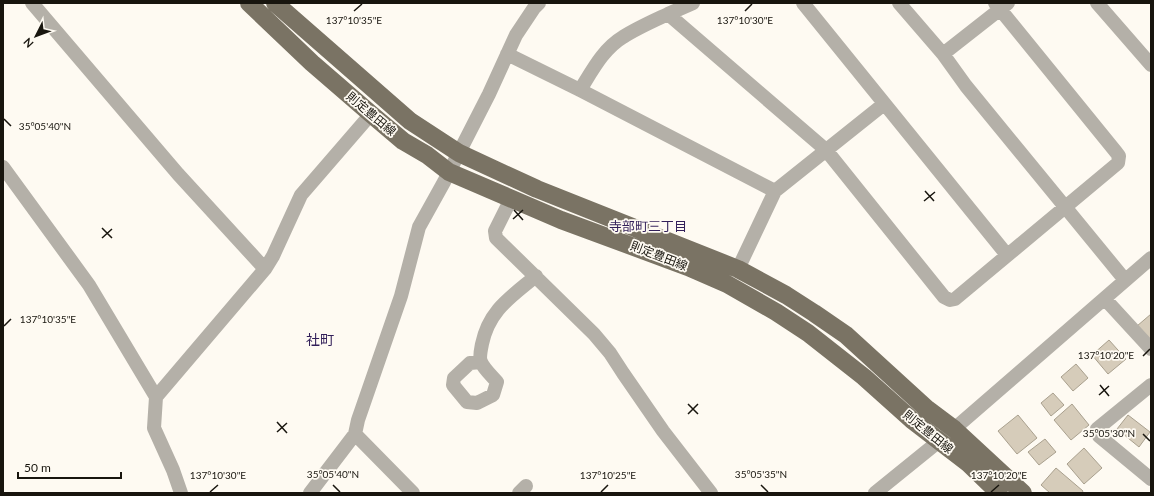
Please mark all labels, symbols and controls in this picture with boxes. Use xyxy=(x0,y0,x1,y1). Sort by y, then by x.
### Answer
text: 137°10'35"E xyxy=(326,14,382,26)
text: 137°10'30"E xyxy=(717,14,773,26)
north arrow xyxy=(16,16,56,56)
text: N xyxy=(21,36,36,51)
street label: 則定豊田線 xyxy=(344,89,399,139)
text: 35°05'40"N xyxy=(19,120,71,132)
district label: 寺部町三丁目 xyxy=(609,218,687,234)
street label: 則定豊田線 xyxy=(628,238,690,273)
text: 137°10'35"E xyxy=(20,313,76,325)
district label: 社町 xyxy=(306,331,334,348)
text: 137°10'20"E xyxy=(1078,349,1134,361)
street label: 則定豊田線 xyxy=(900,407,956,456)
text: 35°05'30"N xyxy=(1083,427,1135,439)
scale bar xyxy=(18,454,121,480)
text: 50 m xyxy=(24,460,51,475)
text: 35°05'40"N xyxy=(307,468,359,480)
text: 35°05'35"N xyxy=(735,468,787,480)
text: 137°10'30"E xyxy=(190,469,246,481)
text: 137°10'25"E xyxy=(580,469,636,481)
text: 137°10'20"E xyxy=(971,469,1027,481)

